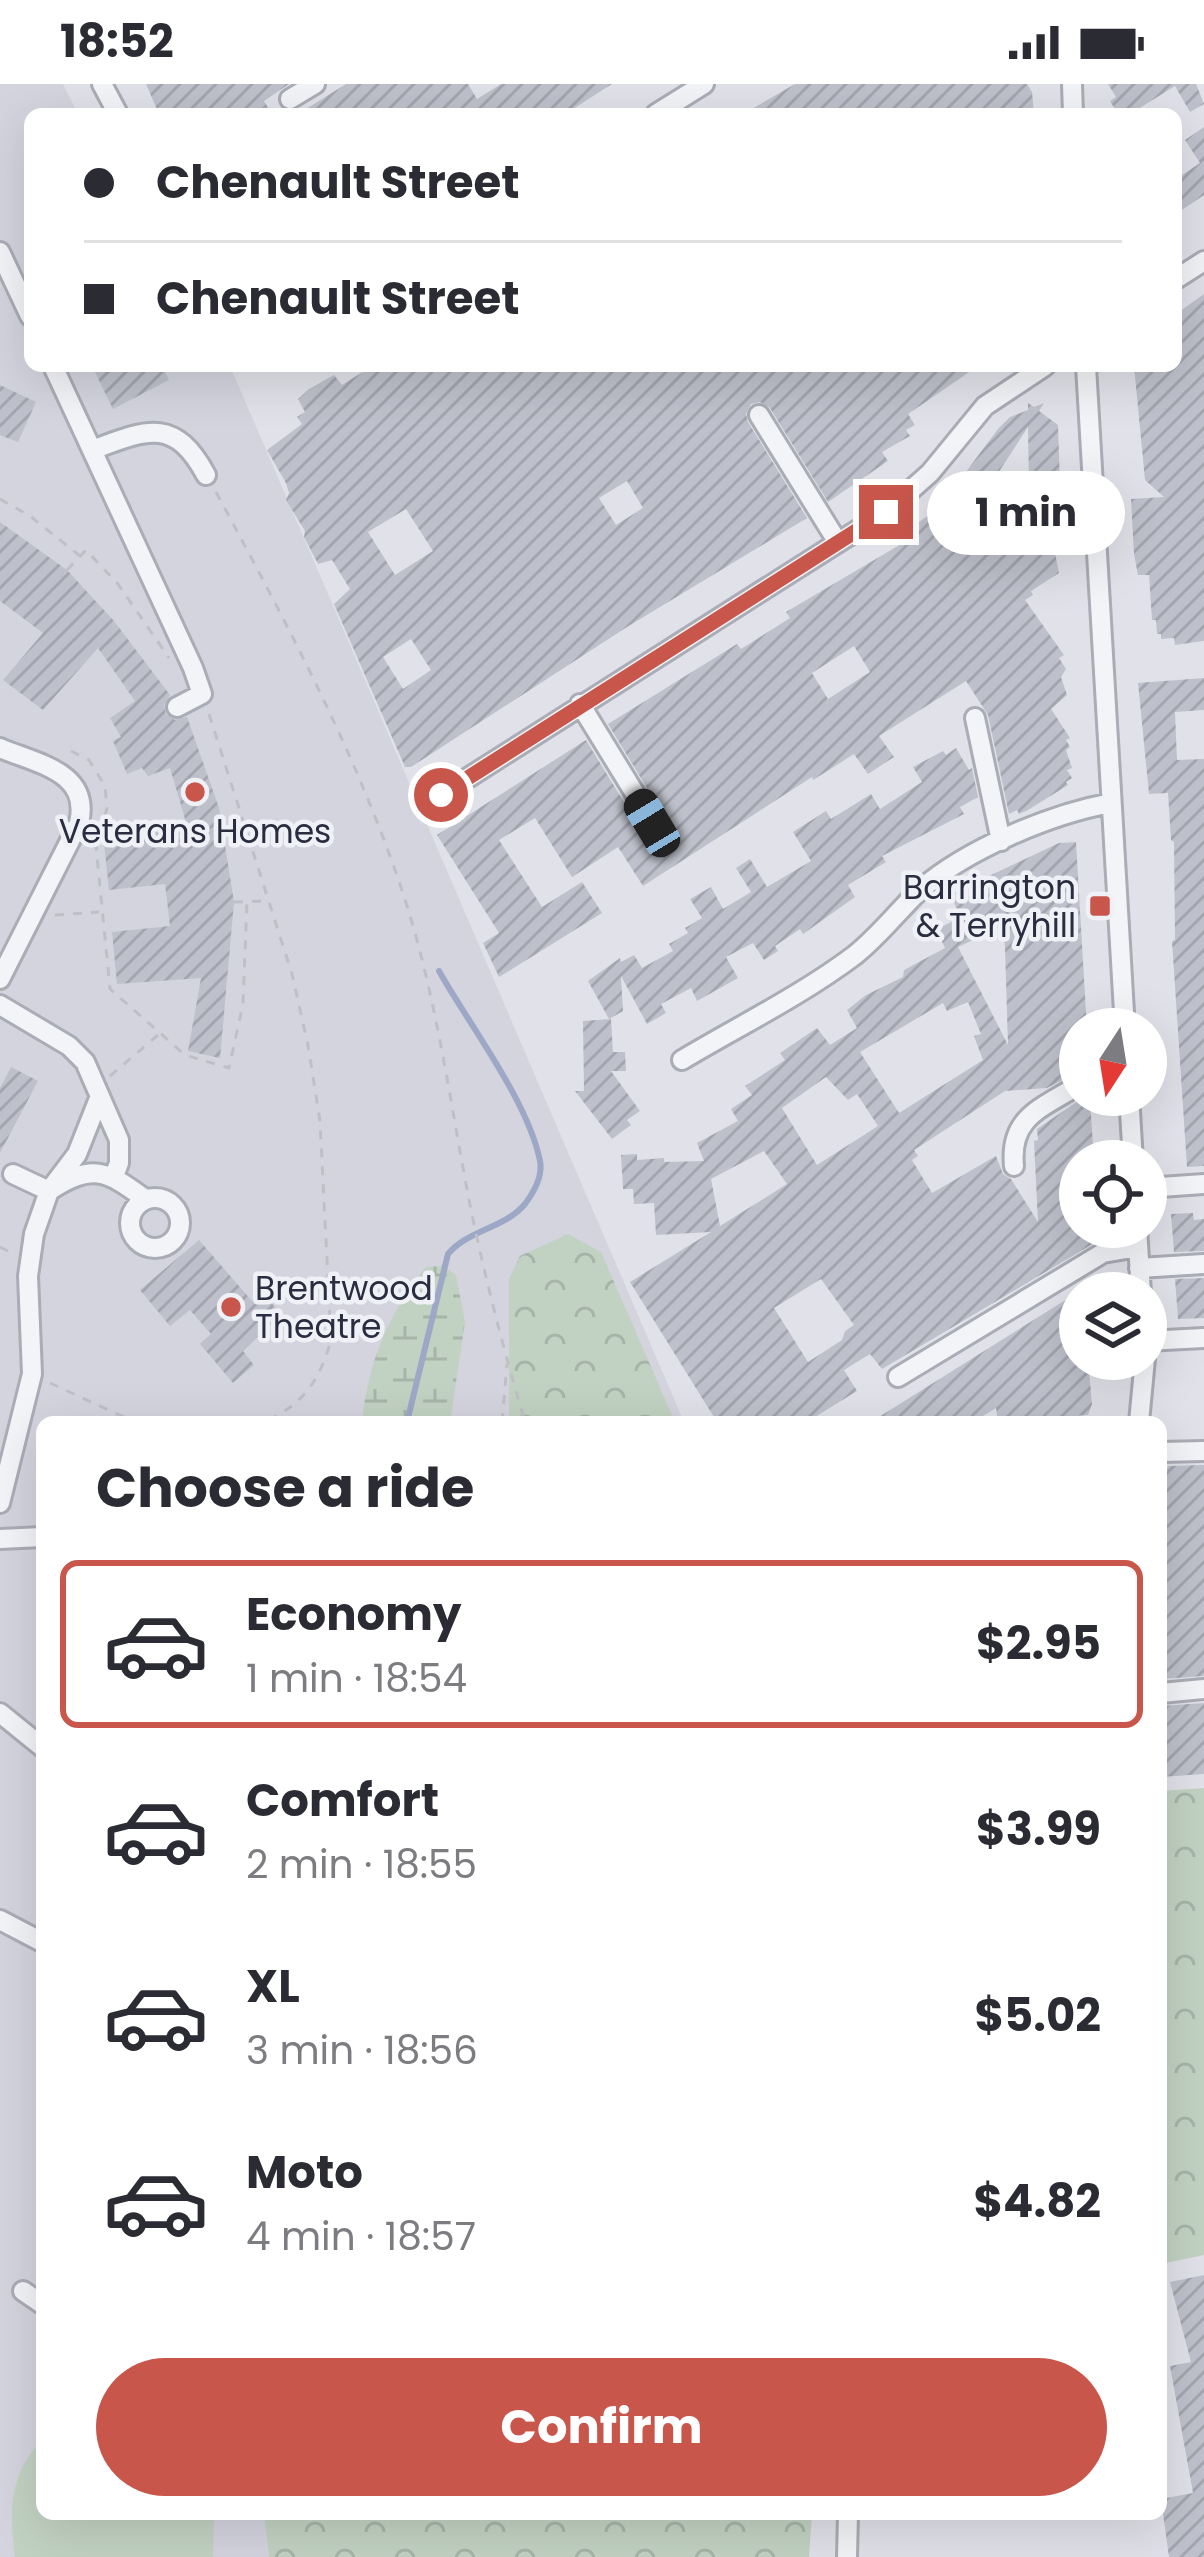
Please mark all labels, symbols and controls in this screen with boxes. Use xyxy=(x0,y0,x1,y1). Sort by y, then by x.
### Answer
text: 18:52 xyxy=(60,10,174,73)
text: Chenault Street xyxy=(156,151,520,214)
text: Chenault Street xyxy=(156,267,520,330)
callout: 1 min xyxy=(928,470,1126,554)
route end xyxy=(859,485,913,539)
text: 1 min xyxy=(975,485,1077,540)
route start xyxy=(414,768,468,822)
marker: Veterans Homes xyxy=(182,779,208,805)
car xyxy=(618,783,686,863)
place label: Veterans Homes xyxy=(59,808,331,855)
place label: Barrington & Terryhill xyxy=(903,864,1076,949)
marker: Barrington & Terryhill xyxy=(1087,893,1113,919)
north arrow xyxy=(1059,1008,1167,1116)
map controls xyxy=(1059,1008,1167,1380)
button: locate xyxy=(1059,1140,1167,1248)
place label: Brentwood Theatre xyxy=(255,1265,433,1350)
button: layers xyxy=(1059,1272,1167,1380)
marker: Brentwood Theatre xyxy=(218,1294,244,1320)
text: Choose a ride xyxy=(96,1450,474,1526)
text: Economy xyxy=(246,1583,461,1646)
icon: car xyxy=(102,1590,210,1698)
text: $2.95 xyxy=(976,1612,1101,1675)
text: 1 min · 18:54 xyxy=(246,1651,467,1706)
text: Comfort xyxy=(246,1769,439,1832)
icon: car xyxy=(102,1776,210,1884)
text: $3.99 xyxy=(976,1798,1101,1861)
text: 2 min · 18:55 xyxy=(246,1837,477,1892)
text: XL xyxy=(246,1955,300,2018)
icon: car xyxy=(102,1962,210,2070)
text: $5.02 xyxy=(974,1984,1101,2047)
text: 3 min · 18:56 xyxy=(246,2023,478,2078)
text: Moto xyxy=(246,2141,363,2204)
icon: car xyxy=(102,2148,210,2256)
text: $4.82 xyxy=(973,2170,1101,2233)
text: 4 min · 18:57 xyxy=(246,2209,476,2264)
button: Confirm xyxy=(96,2358,1107,2496)

